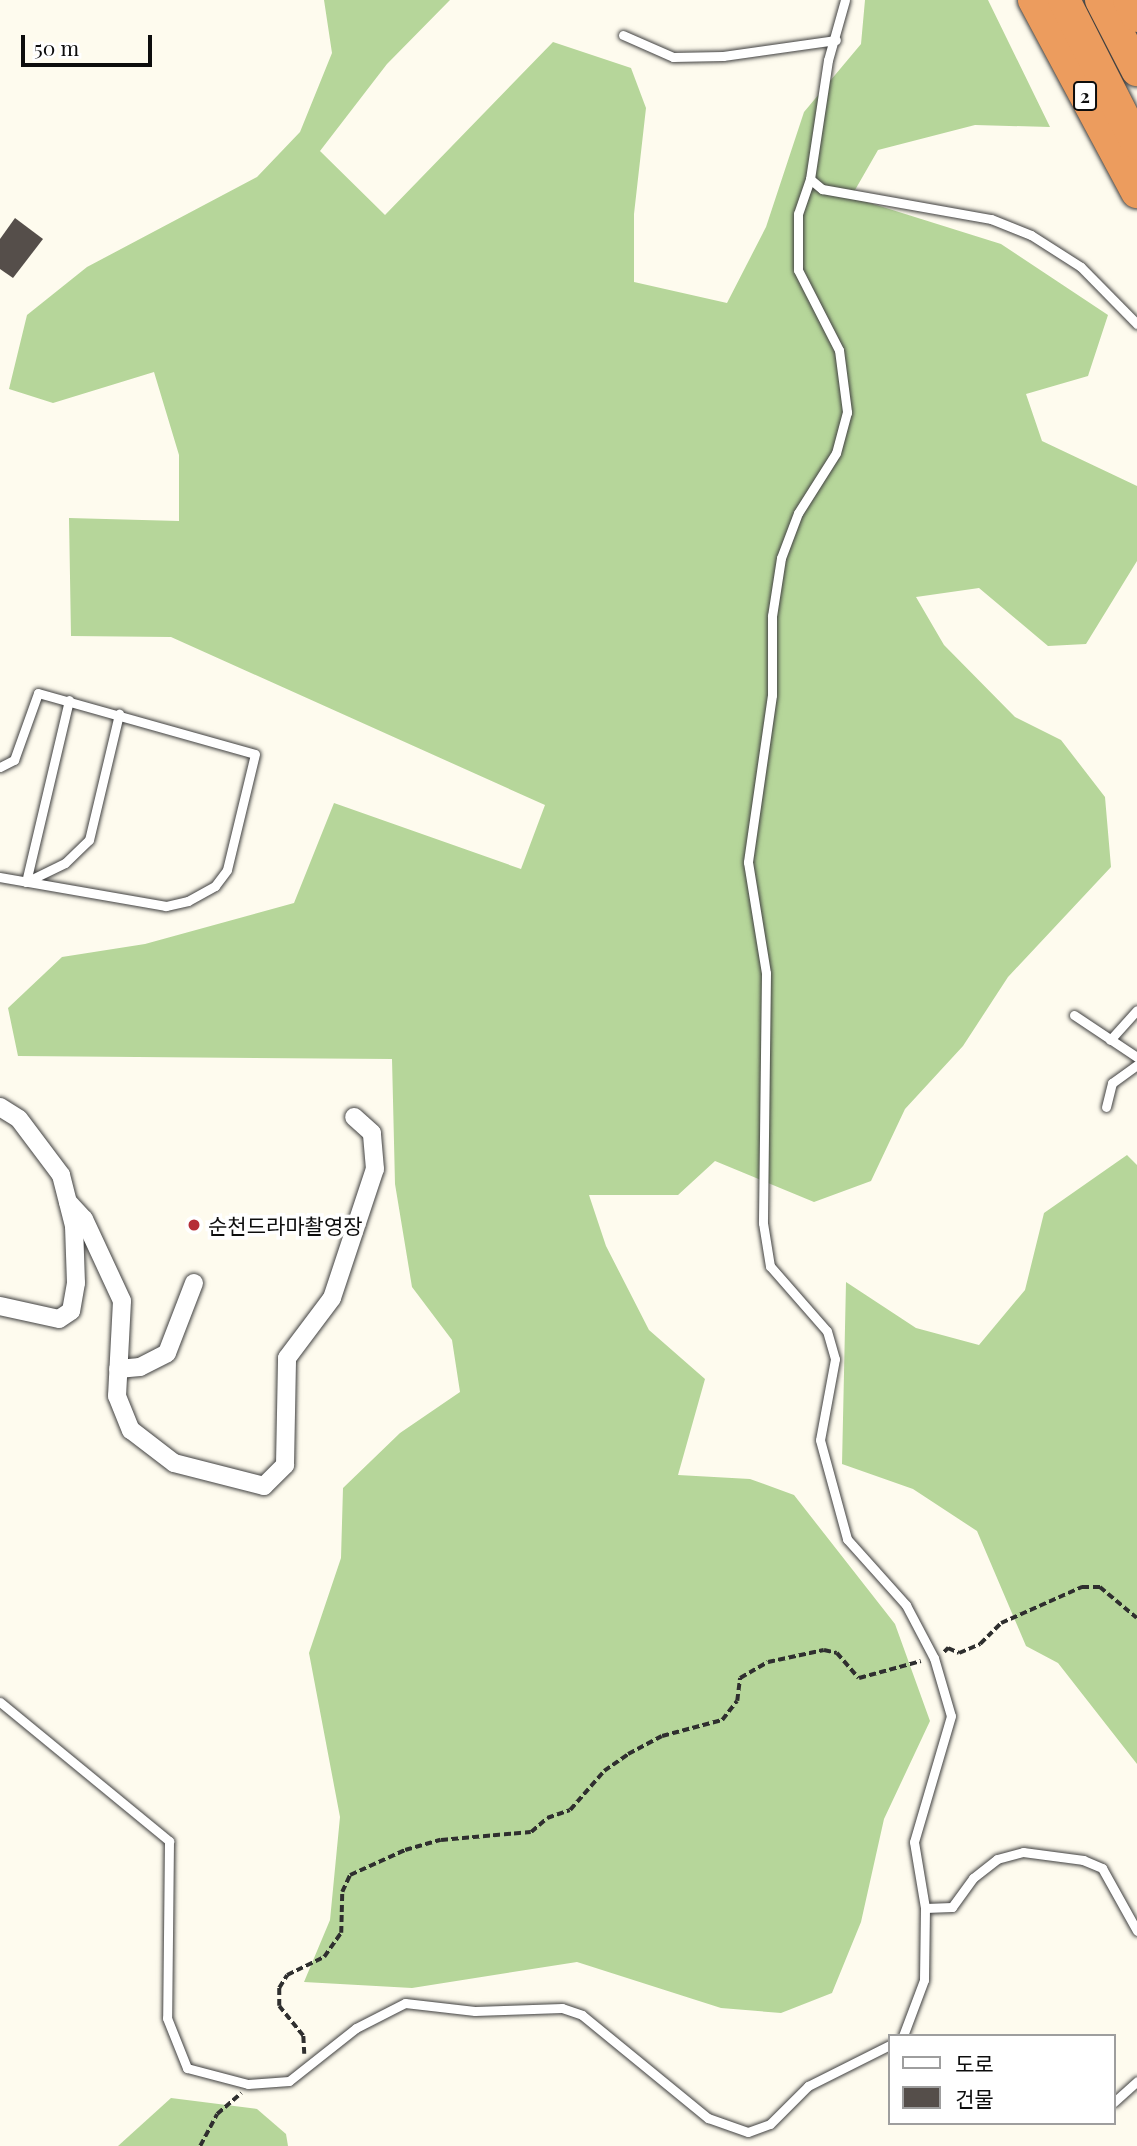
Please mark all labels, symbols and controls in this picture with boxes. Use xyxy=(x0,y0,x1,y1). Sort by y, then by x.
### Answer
scale bar xyxy=(24,21,156,65)
text: 50 m xyxy=(34,33,79,61)
road number: 2 xyxy=(1073,80,1097,111)
place label: 순천드라마촬영장 xyxy=(208,1212,363,1238)
marker: 순천드라마촬영장 xyxy=(186,1217,202,1233)
legend xyxy=(888,2034,1116,2125)
text: 도로 xyxy=(955,2049,994,2077)
text: 건물 xyxy=(955,2084,994,2112)

